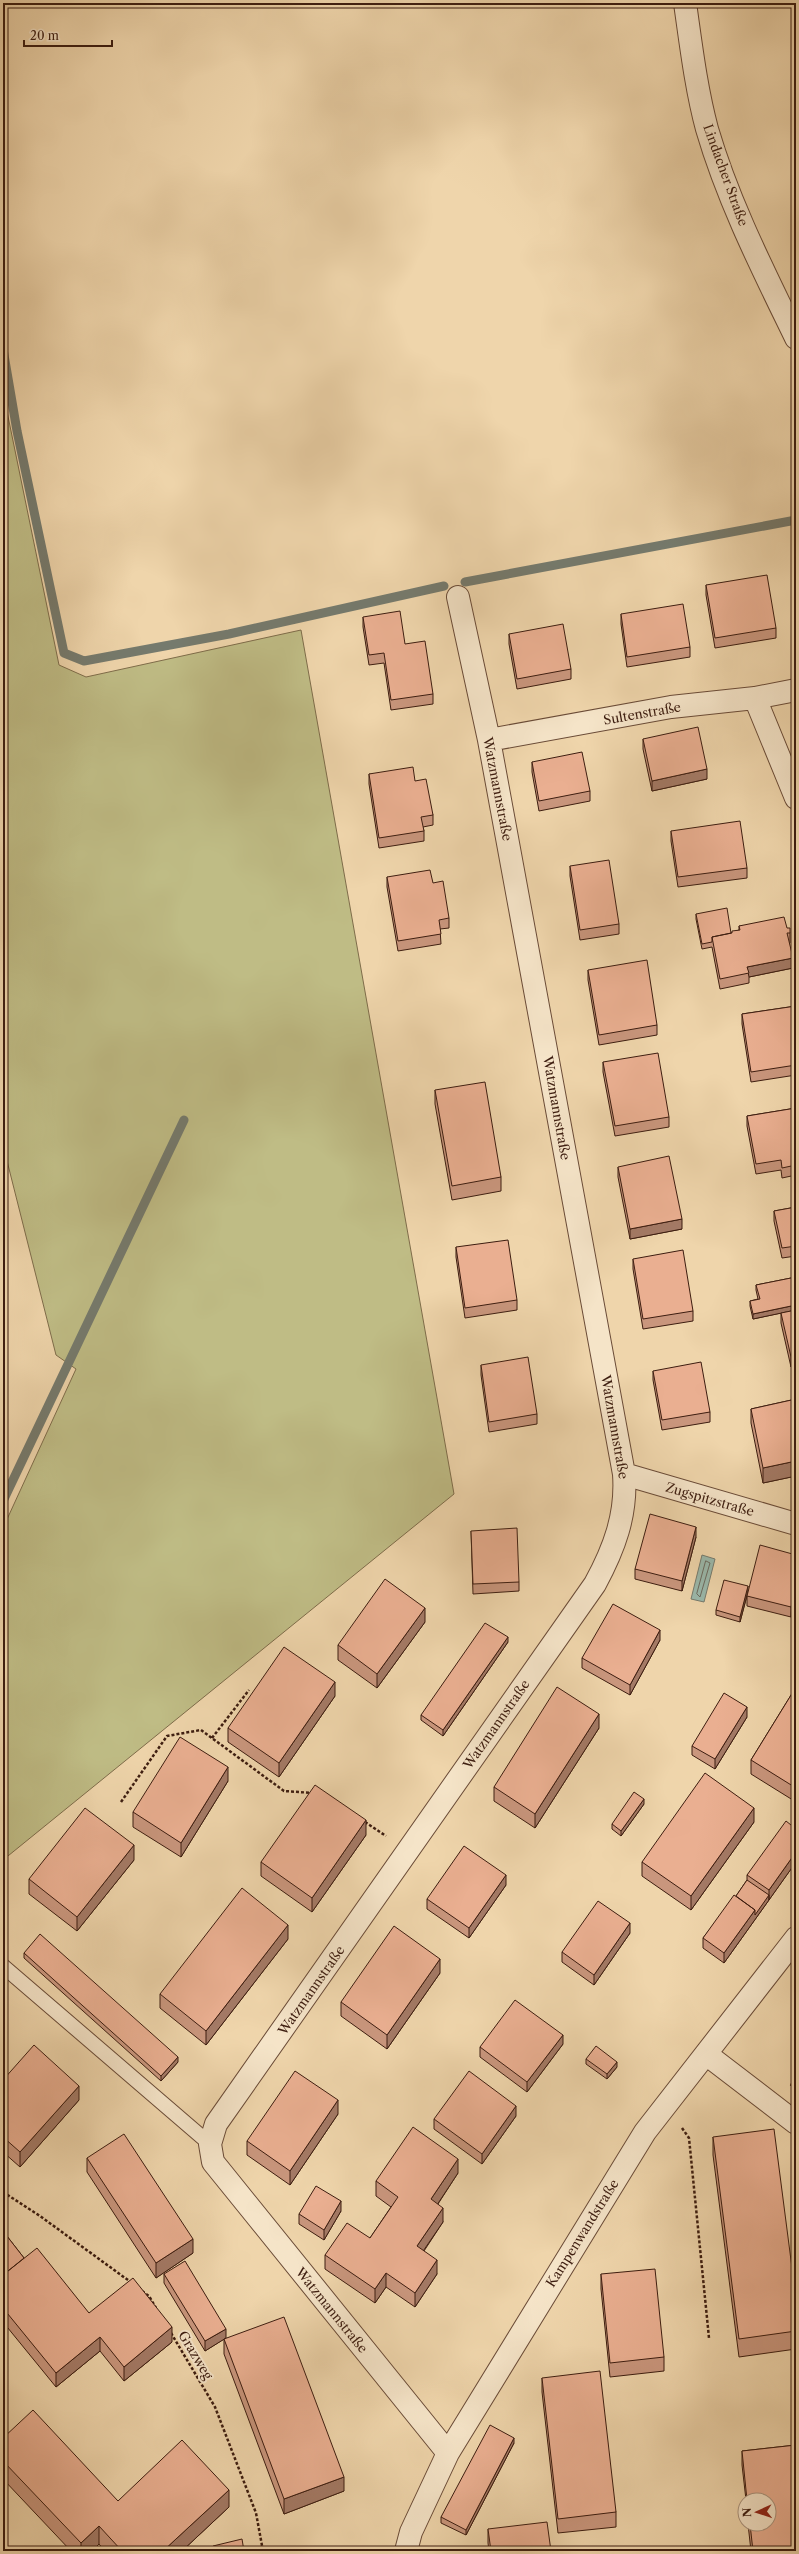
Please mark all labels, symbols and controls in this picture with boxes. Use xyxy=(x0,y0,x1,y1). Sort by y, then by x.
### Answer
scale bar xyxy=(24,22,112,48)
text: 20 m xyxy=(30,28,59,43)
street label: Lindacher Straße xyxy=(700,122,752,228)
street label: Sultenstraße xyxy=(602,698,682,728)
street label: Watzmannstraße xyxy=(480,735,516,842)
street label: Watzmannstraße xyxy=(540,1054,574,1161)
street label: Watzmannstraße xyxy=(598,1373,632,1480)
street label: Zugspitzstraße xyxy=(664,1479,756,1519)
street label: Watzmannstraße xyxy=(459,1676,533,1773)
street label: Watzmannstraße xyxy=(274,1942,348,2039)
street label: Kampenwandstraße xyxy=(542,2176,622,2290)
street label: Watzmannstraße xyxy=(292,2263,371,2356)
street label: Grazweg xyxy=(175,2328,217,2382)
north arrow xyxy=(737,2492,777,2532)
text: N xyxy=(740,2507,754,2518)

